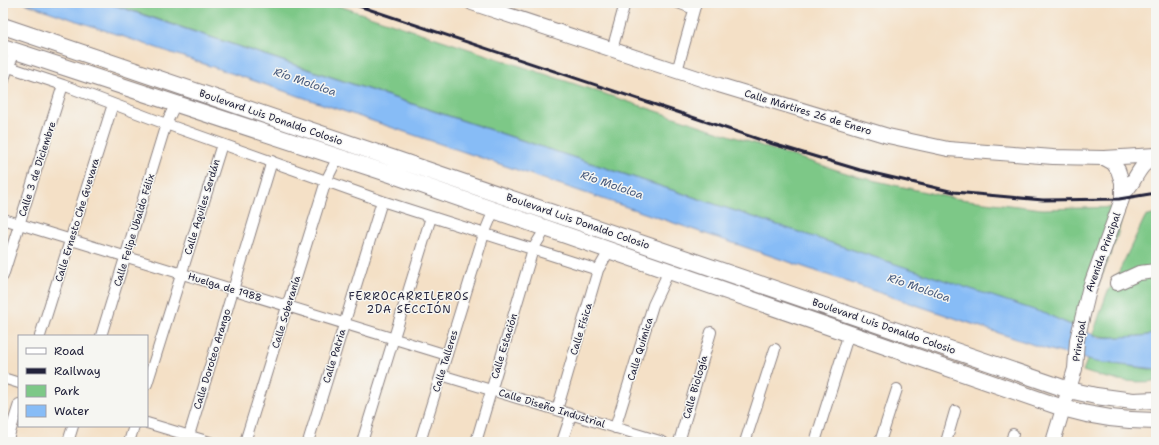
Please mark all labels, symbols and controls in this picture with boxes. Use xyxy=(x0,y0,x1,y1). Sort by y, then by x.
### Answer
water label: Río Mololoa xyxy=(272,64,338,100)
street label: Boulevard Luis Donaldo Colosio xyxy=(198,86,344,148)
street label: Calle Mártires 26 de Enero xyxy=(743,86,873,138)
street label: Calle 3 de Diciembre xyxy=(15,119,59,218)
street label: Calle Ernesto Che Guevara xyxy=(52,156,102,283)
street label: Calle Aquiles Serdán xyxy=(181,158,223,256)
water label: Río Mololoa xyxy=(579,167,645,203)
street label: Calle Felipe Ubaldo Félix xyxy=(111,172,157,288)
street label: Boulevard Luis Donaldo Colosio xyxy=(505,190,651,252)
street label: Avenida Principal xyxy=(1083,210,1123,294)
street label: Huelga de 1988 xyxy=(186,270,264,304)
water label: Río Mololoa xyxy=(886,270,952,306)
street label: Calle Soberanía xyxy=(269,273,303,350)
district label: FERROCARRILEROS 2DA SECCIÓN xyxy=(349,289,469,317)
street label: Boulevard Luis Donaldo Colosio xyxy=(811,295,957,357)
street label: Calle Física xyxy=(567,301,595,357)
street label: Calle Doroteo Arango xyxy=(191,307,233,411)
street label: Calle Estación xyxy=(488,312,520,380)
street label: Calle Química xyxy=(624,315,656,382)
street label: Principal xyxy=(1069,320,1089,362)
street label: Calle Patria xyxy=(320,327,349,385)
street label: Calle Talleres xyxy=(429,328,461,394)
legend xyxy=(18,335,148,427)
text: Road xyxy=(54,343,85,359)
street label: Calle Biología xyxy=(680,353,711,420)
text: Railway xyxy=(54,363,101,379)
text: Park xyxy=(54,383,80,399)
street label: Calle Diseño Industrial xyxy=(497,386,607,430)
text: Water xyxy=(54,403,90,419)

